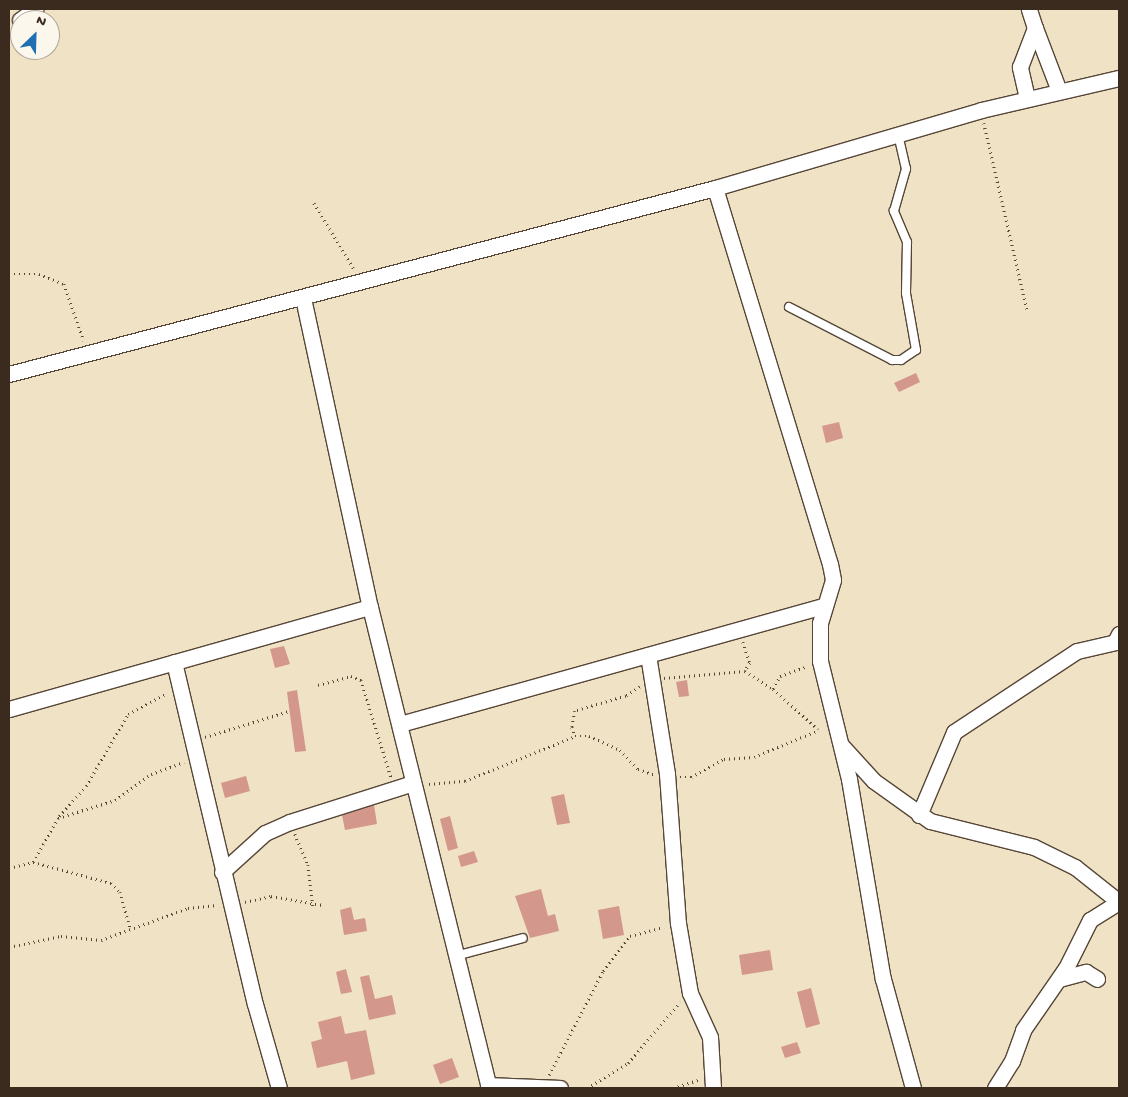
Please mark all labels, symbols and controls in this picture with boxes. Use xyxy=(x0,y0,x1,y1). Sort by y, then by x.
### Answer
north arrow xyxy=(10,10,60,60)
text: N xyxy=(33,12,49,31)

